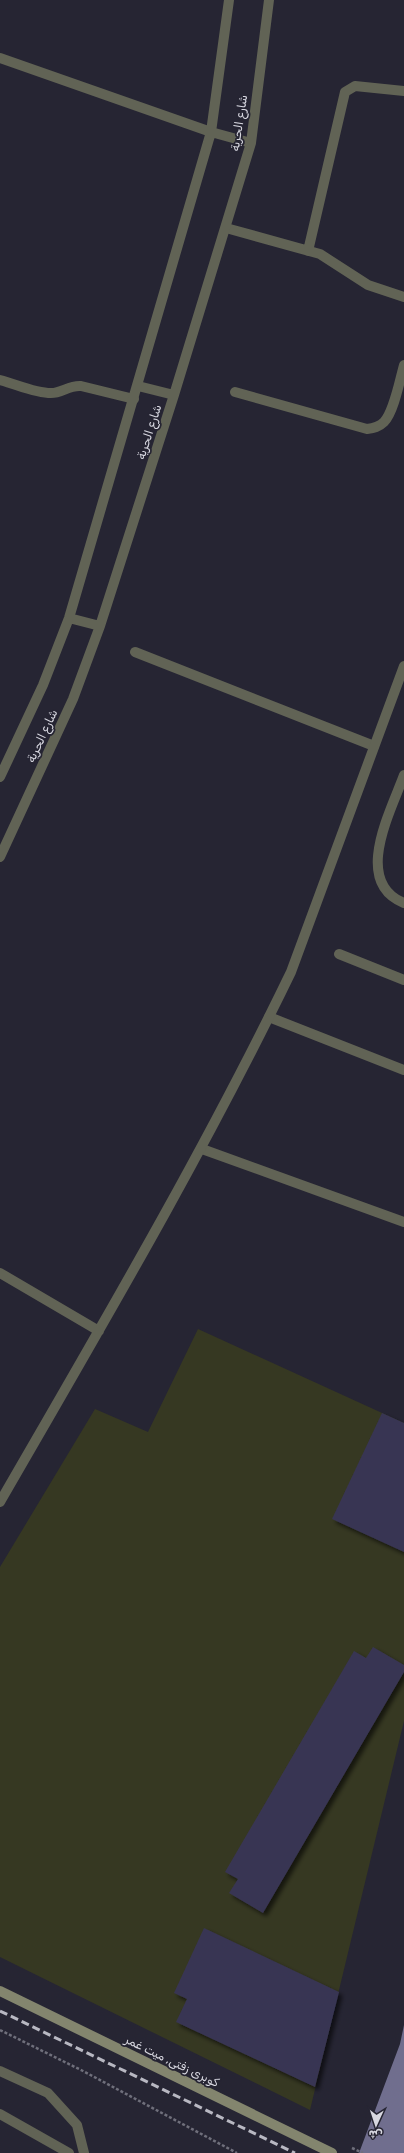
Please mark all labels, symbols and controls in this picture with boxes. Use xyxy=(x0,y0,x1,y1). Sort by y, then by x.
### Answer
street label: شارع الحرية xyxy=(228,94,252,153)
street label: شارع الحرية xyxy=(134,403,166,462)
street label: شارع الحرية xyxy=(24,707,62,766)
street label: كوبرى زفتى, ميت غمر xyxy=(121,2032,222,2091)
north arrow xyxy=(356,2105,396,2145)
text: ش xyxy=(368,2128,383,2141)

